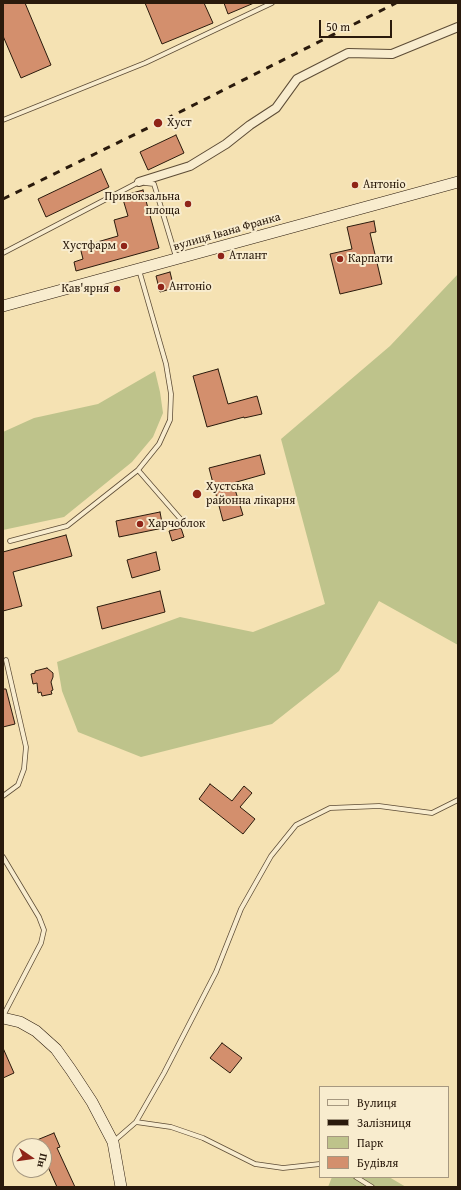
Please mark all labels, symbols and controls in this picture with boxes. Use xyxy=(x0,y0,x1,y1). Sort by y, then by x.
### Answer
scale bar xyxy=(321,12,394,38)
text: 50 m xyxy=(326,18,350,35)
place label: Хуст xyxy=(167,116,192,130)
marker: Хуст xyxy=(152,117,164,129)
place label: Антонio xyxy=(363,178,406,192)
marker: Антонio xyxy=(350,180,360,190)
place label: Привокзальна площа xyxy=(105,190,180,218)
marker: Привокзальна площа xyxy=(183,199,193,209)
street label: вулиця Івана Франка xyxy=(172,210,282,254)
place label: Хустфарм xyxy=(63,239,116,253)
marker: Хустфарм xyxy=(119,241,129,251)
place label: Атлант xyxy=(229,249,267,263)
marker: Атлант xyxy=(216,251,226,261)
place label: Карпати xyxy=(348,252,393,266)
marker: Карпати xyxy=(335,254,345,264)
place label: Антоніо xyxy=(169,280,212,294)
place label: Кав'ярня xyxy=(61,282,109,296)
marker: Антоніо xyxy=(156,282,166,292)
marker: Кав'ярня xyxy=(112,284,122,294)
place label: Хустська районна лікарня xyxy=(206,480,295,508)
marker: Хустська районна лікарня xyxy=(191,488,203,500)
place label: Харчоблок xyxy=(148,517,205,531)
marker: Харчоблок xyxy=(135,519,145,529)
legend xyxy=(319,1086,449,1178)
text: Вулиця xyxy=(357,1094,397,1111)
text: Залізниця xyxy=(357,1114,411,1131)
text: Парк xyxy=(357,1134,383,1151)
north arrow xyxy=(12,1138,52,1178)
text: Пн xyxy=(33,1152,52,1169)
text: Будівля xyxy=(357,1154,398,1171)

